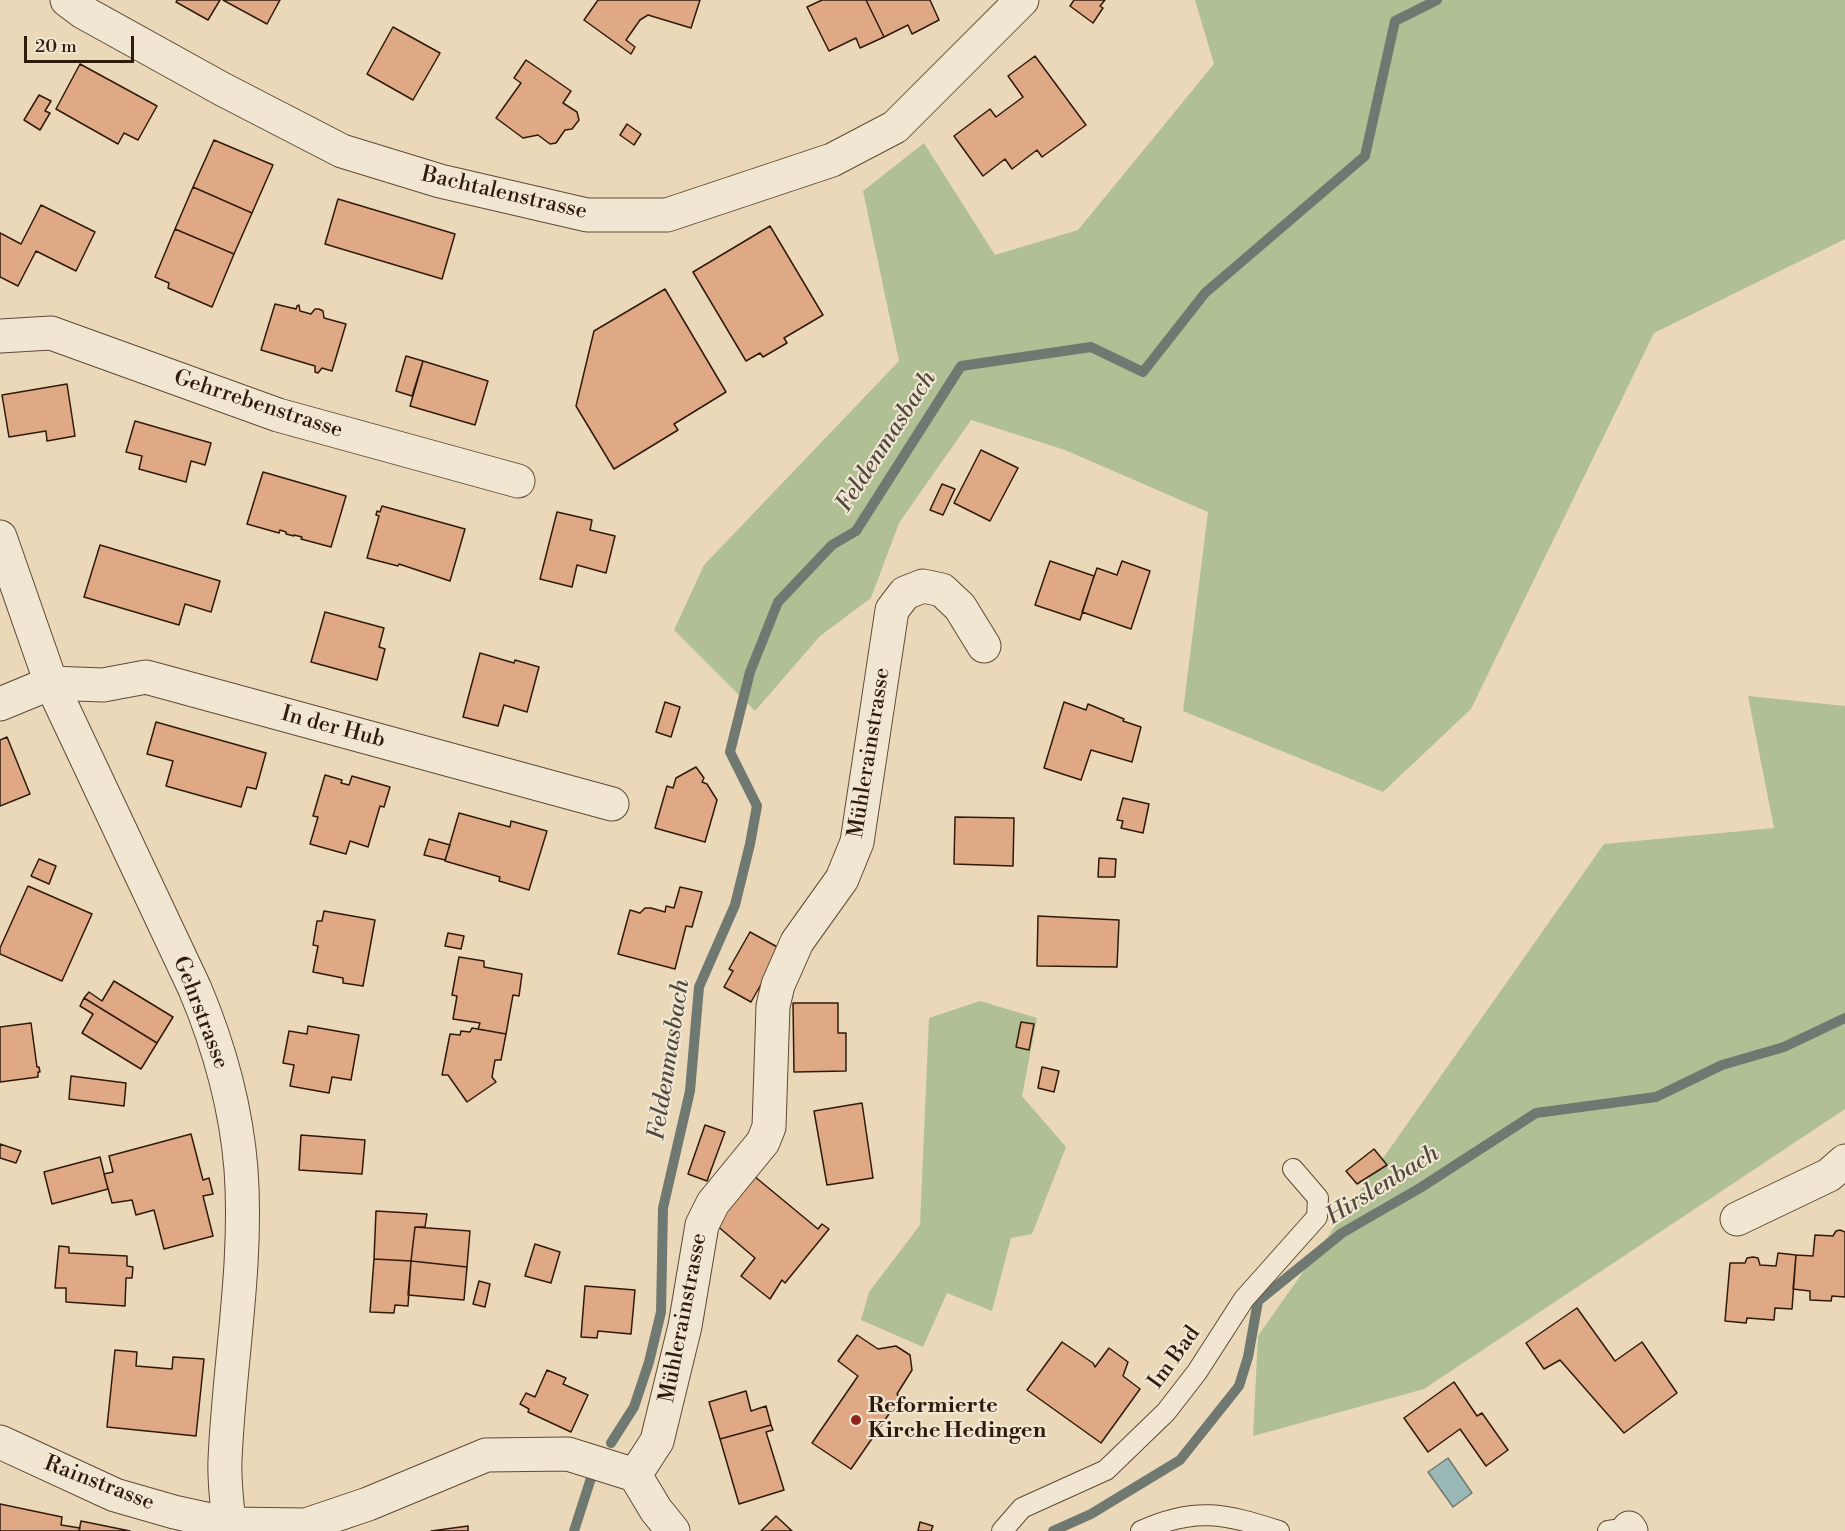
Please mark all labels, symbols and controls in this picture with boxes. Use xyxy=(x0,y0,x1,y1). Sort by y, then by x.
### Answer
scale bar xyxy=(27,24,136,62)
text: 20 m xyxy=(35,35,77,58)
street label: Bachtalenstrasse xyxy=(419,162,589,226)
street label: Gehrrebenstrasse xyxy=(170,365,346,445)
water label: Feldenmasbach xyxy=(831,366,943,518)
street label: Mühlerainstrasse xyxy=(843,666,897,840)
street label: In der Hub xyxy=(278,701,388,755)
street label: Gehrstrasse xyxy=(166,953,234,1073)
water label: Feldenmasbach xyxy=(643,978,697,1142)
water label: Hirslenbach xyxy=(1321,1140,1445,1232)
street label: Mühlerainstrasse xyxy=(655,1231,713,1405)
street label: Im Bad xyxy=(1143,1321,1207,1395)
place label: Reformierte Kirche Hedingen xyxy=(868,1394,1046,1446)
marker: Reformierte Kirche Hedingen xyxy=(849,1413,863,1427)
street label: Rainstrasse xyxy=(40,1451,158,1517)

